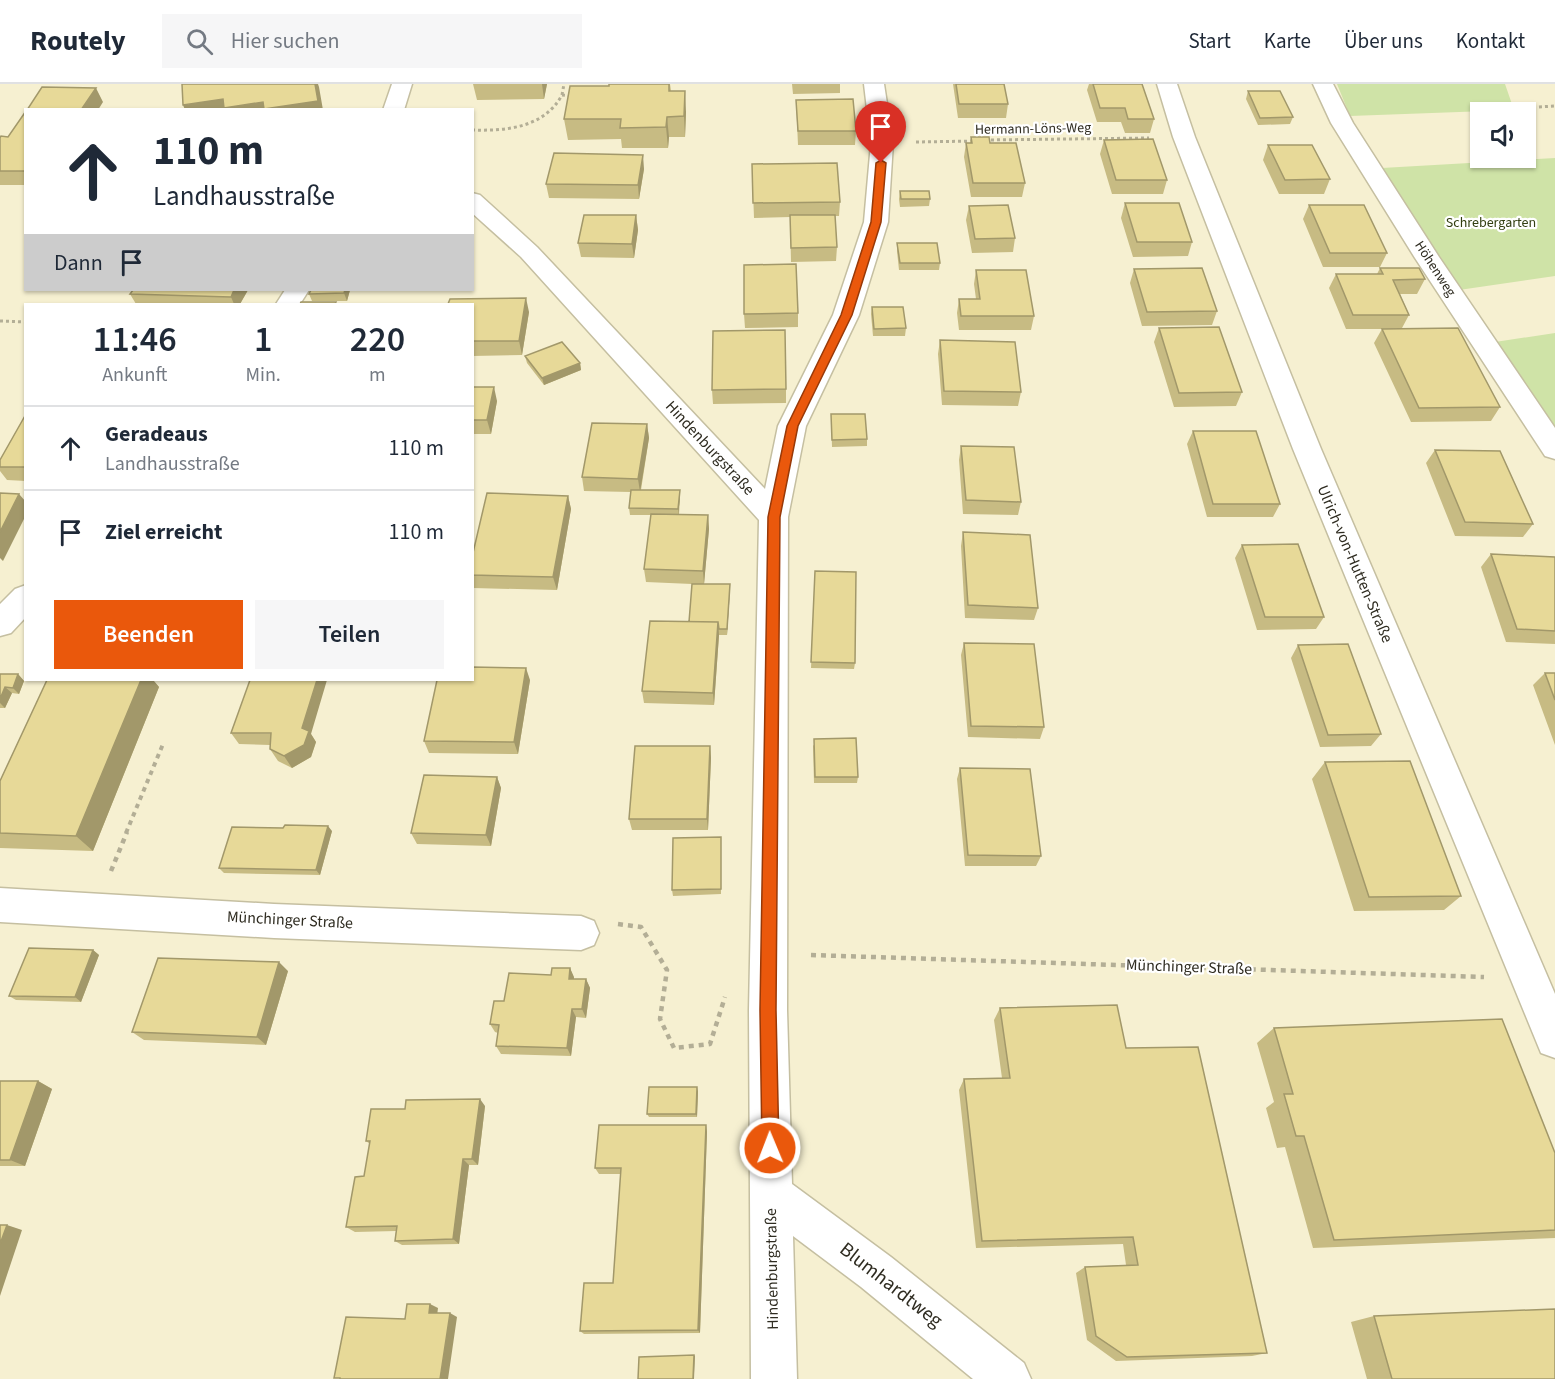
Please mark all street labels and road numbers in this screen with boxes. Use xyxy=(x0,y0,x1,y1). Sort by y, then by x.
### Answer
street label: Hermann-Löns-Weg xyxy=(975,118,1091,140)
street label: Höhenweg xyxy=(1410,237,1460,301)
street label: Hindenburgstraße xyxy=(660,396,760,500)
street label: Ulrich-von-Hutten-Straße xyxy=(1312,482,1398,646)
street label: Münchinger Straße xyxy=(226,906,354,934)
street label: Münchinger Straße xyxy=(1126,954,1253,980)
street label: Hindenburgstraße xyxy=(760,1208,784,1330)
street label: Blumhardtweg xyxy=(834,1236,948,1334)

